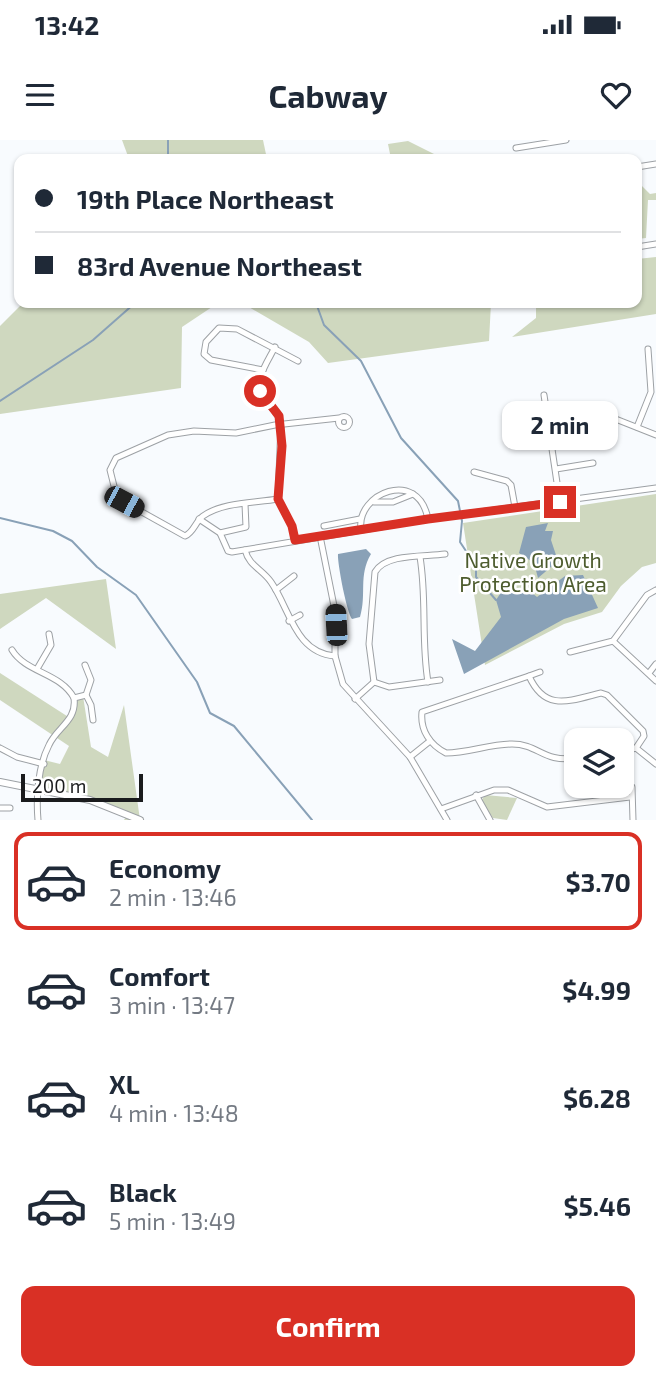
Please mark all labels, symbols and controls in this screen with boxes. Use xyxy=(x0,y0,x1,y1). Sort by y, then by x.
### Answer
text: 13:42 xyxy=(35,9,99,40)
icon: menu xyxy=(21,76,59,114)
text: Cabway xyxy=(268,76,388,114)
icon: heart xyxy=(597,76,635,114)
text: 19th Place Northeast xyxy=(77,183,334,214)
text: 83rd Avenue Northeast xyxy=(77,250,362,281)
route start xyxy=(244,375,276,407)
callout: 2 min xyxy=(502,400,618,450)
text: 2 min xyxy=(531,411,589,439)
car xyxy=(101,483,148,521)
route end xyxy=(544,486,576,518)
park label: Native Growth Protection Area xyxy=(459,547,607,596)
car xyxy=(325,603,348,647)
map controls xyxy=(564,728,634,798)
button: layers xyxy=(564,728,634,798)
scale bar xyxy=(21,771,144,803)
text: 200 m xyxy=(32,774,86,797)
icon: car xyxy=(25,850,88,913)
text: Economy xyxy=(109,852,221,883)
text: $3.70 xyxy=(566,866,631,897)
text: 2 min · 13:46 xyxy=(109,883,237,911)
icon: car xyxy=(25,958,88,1021)
text: Comfort xyxy=(109,960,210,991)
text: $4.99 xyxy=(562,974,631,1005)
text: 3 min · 13:47 xyxy=(109,991,235,1019)
icon: car xyxy=(25,1066,88,1129)
text: XL xyxy=(109,1068,140,1099)
text: $6.28 xyxy=(563,1082,631,1113)
text: 4 min · 13:48 xyxy=(109,1099,239,1127)
icon: car xyxy=(25,1174,88,1237)
text: Black xyxy=(109,1176,177,1207)
text: $5.46 xyxy=(563,1190,631,1221)
text: 5 min · 13:49 xyxy=(109,1207,236,1235)
button: Confirm xyxy=(21,1286,635,1366)

